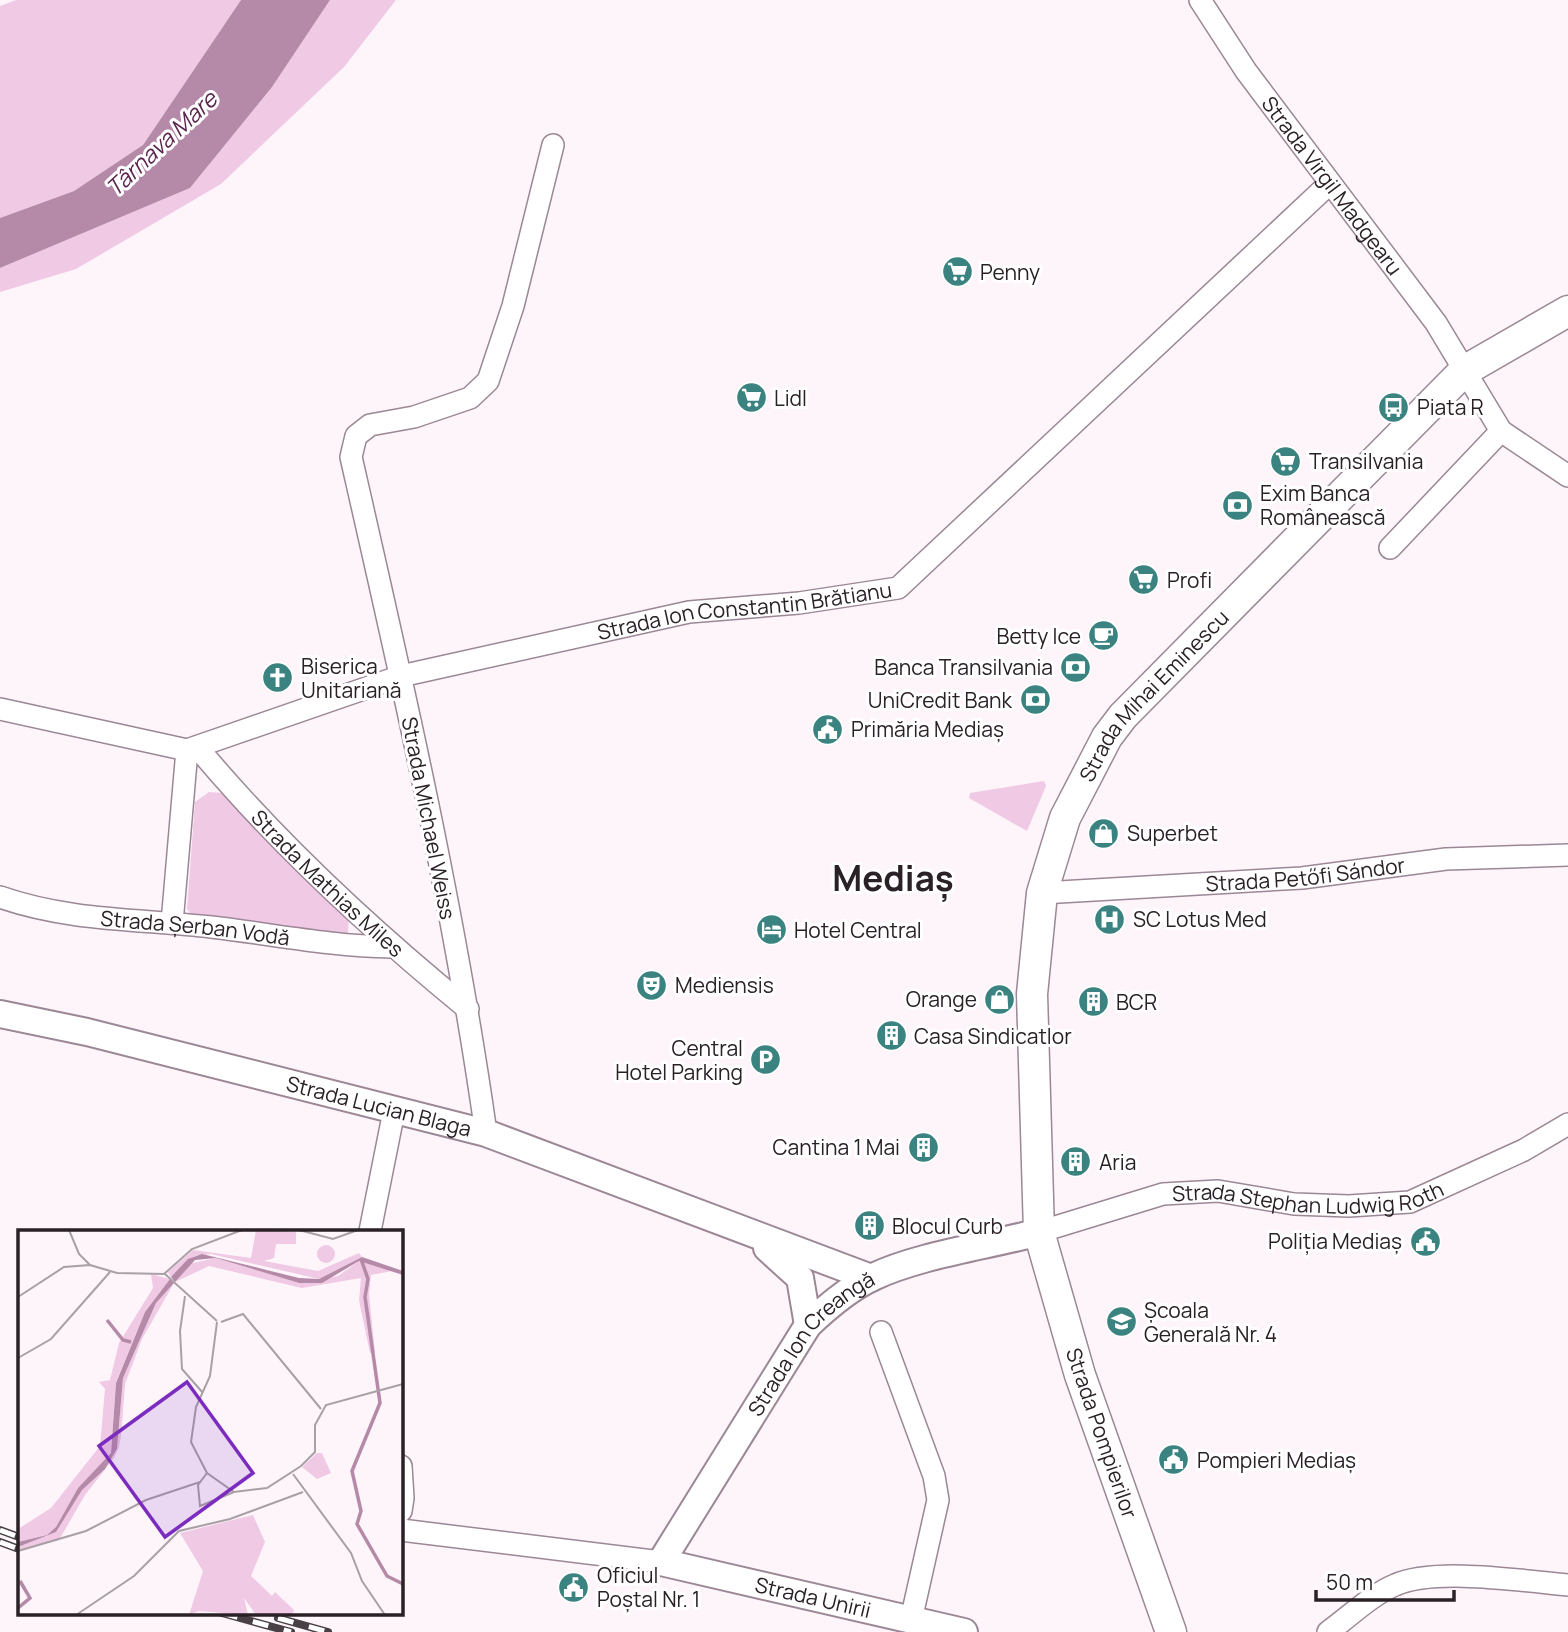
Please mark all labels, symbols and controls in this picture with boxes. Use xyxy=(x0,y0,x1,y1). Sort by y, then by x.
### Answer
water label: Târnava Mare xyxy=(98,82,225,203)
street label: Strada Virgil Madgearu xyxy=(1256,90,1409,281)
supermarket icon: Penny xyxy=(940,255,974,289)
place label: Penny xyxy=(980,258,1040,286)
supermarket icon: Lidl xyxy=(734,381,768,415)
place label: Lidl xyxy=(774,384,807,412)
bus stop icon: Piata R xyxy=(1377,390,1411,424)
place label: Piata R xyxy=(1417,393,1484,421)
supermarket icon: Transilvania xyxy=(1269,444,1303,478)
place label: Transilvania xyxy=(1309,447,1423,475)
place label: Exim Banca Românească xyxy=(1260,479,1386,531)
bank icon: Exim Banca Românească xyxy=(1220,488,1254,522)
supermarket icon: Profi xyxy=(1127,563,1161,597)
place label: Profi xyxy=(1167,566,1212,594)
street label: Strada Ion Constantin Brătianu xyxy=(594,575,894,646)
street label: Strada Mihai Eminescu xyxy=(1072,603,1234,786)
cafe icon: Betty Ice xyxy=(1087,619,1121,653)
place label: Betty Ice xyxy=(997,622,1081,650)
bank icon: Banca Transilvania xyxy=(1059,650,1093,684)
place label: Biserica Unitariană xyxy=(301,652,401,704)
place label: Banca Transilvania xyxy=(874,653,1053,681)
church icon: Biserica Unitariană xyxy=(261,661,295,695)
bank icon: UniCredit Bank xyxy=(1018,683,1052,717)
place label: UniCredit Bank xyxy=(868,686,1013,714)
public building icon: Primăria Mediaș xyxy=(811,712,845,746)
street label: Strada Michael Weiss xyxy=(396,714,462,922)
place label: Primăria Mediaș xyxy=(851,715,1004,743)
street label: Strada Mathias Miles xyxy=(245,804,410,963)
shop icon: Superbet xyxy=(1087,816,1121,850)
place label: Superbet xyxy=(1127,819,1218,847)
street label: Strada Petőfi Sándor xyxy=(1205,851,1407,898)
district label: Mediaș xyxy=(832,854,954,902)
hospital icon: SC Lotus Med xyxy=(1093,902,1127,936)
street label: Strada Șerban Vodă xyxy=(99,904,292,952)
place label: SC Lotus Med xyxy=(1133,905,1267,933)
hotel icon: Hotel Central xyxy=(754,913,788,947)
place label: Hotel Central xyxy=(794,916,922,944)
theatre icon: Mediensis xyxy=(635,968,669,1002)
place label: Mediensis xyxy=(675,971,774,999)
shop icon: Orange xyxy=(983,982,1017,1016)
place label: Orange xyxy=(906,985,977,1013)
building icon: BCR xyxy=(1076,985,1110,1019)
place label: BCR xyxy=(1116,988,1157,1016)
building icon: Casa Sindicatlor xyxy=(874,1019,908,1053)
place label: Casa Sindicatlor xyxy=(914,1022,1072,1050)
place label: Central Hotel Parking xyxy=(615,1034,743,1086)
parking icon: Central Hotel Parking xyxy=(749,1043,783,1077)
street label: Strada Lucian Blaga xyxy=(283,1069,474,1143)
building icon: Cantina 1 Mai xyxy=(906,1130,940,1164)
place label: Cantina 1 Mai xyxy=(773,1133,900,1161)
building icon: Aria xyxy=(1059,1145,1093,1179)
place label: Aria xyxy=(1099,1148,1136,1176)
street label: Strada Stephan Ludwig Roth xyxy=(1171,1175,1448,1220)
building icon: Blocul Curb xyxy=(852,1209,886,1243)
place label: Blocul Curb xyxy=(892,1212,1003,1240)
public building icon: Poliția Mediaș xyxy=(1408,1224,1442,1258)
place label: Poliția Mediaș xyxy=(1268,1227,1402,1255)
inset map xyxy=(18,1230,402,1614)
street label: Strada Ion Creangă xyxy=(741,1265,879,1421)
place label: Școala Generală Nr. 4 xyxy=(1144,1296,1277,1348)
school or university icon: Școala Generală Nr. 4 xyxy=(1104,1305,1138,1339)
street label: Strada Pompierilor xyxy=(1060,1344,1144,1522)
public building icon: Pompieri Mediaș xyxy=(1157,1443,1191,1477)
place label: Pompieri Mediaș xyxy=(1197,1446,1356,1474)
scale bar xyxy=(1316,1558,1454,1602)
place label: Oficiul Poștal Nr. 1 xyxy=(597,1561,700,1613)
text: 50 m xyxy=(1326,1568,1373,1596)
public building icon: Oficiul Poștal Nr. 1 xyxy=(557,1570,591,1604)
street label: Strada Unirii xyxy=(752,1570,874,1624)

